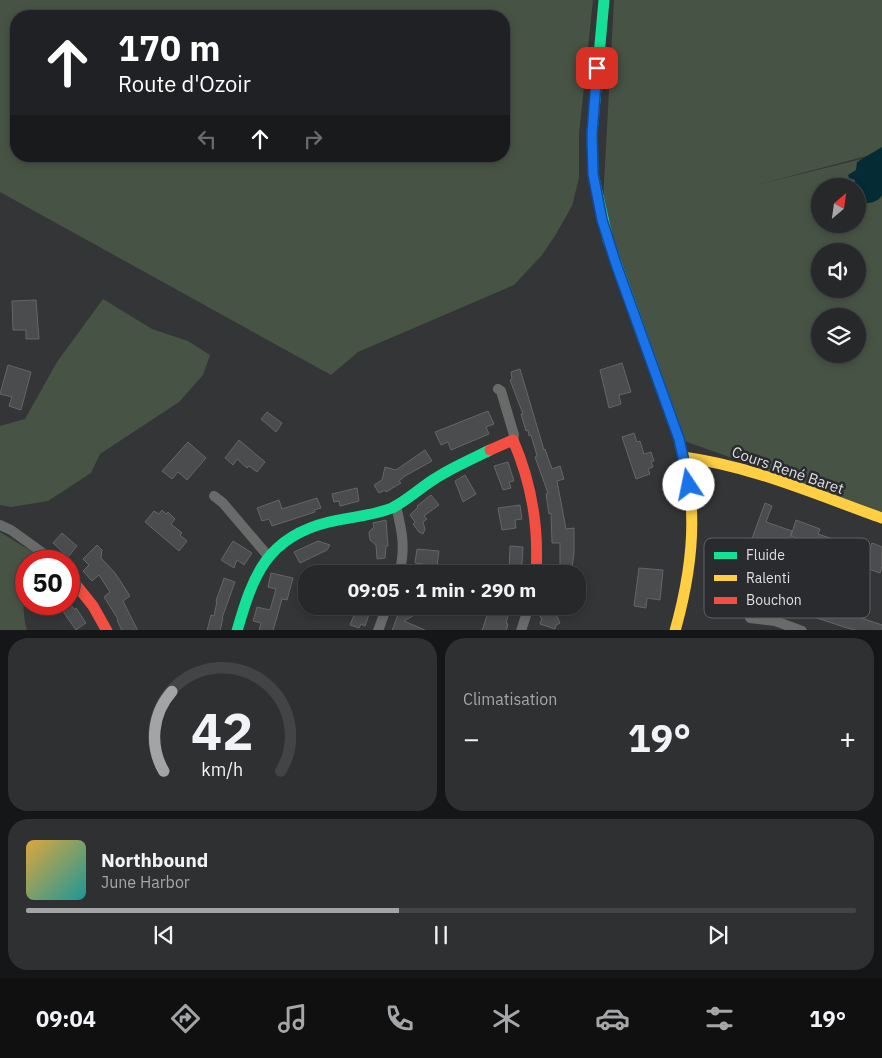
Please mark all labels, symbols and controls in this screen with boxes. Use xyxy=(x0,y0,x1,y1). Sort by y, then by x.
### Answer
text: 170 m xyxy=(118,25,221,71)
icon: ahead xyxy=(35,30,100,95)
pin xyxy=(576,47,618,89)
icon: arrive xyxy=(583,54,611,82)
text: Route d'Ozoir xyxy=(118,69,251,98)
icon: left xyxy=(193,125,221,153)
icon: ahead xyxy=(246,125,274,153)
icon: right xyxy=(299,125,327,153)
north arrow xyxy=(811,178,866,232)
map controls xyxy=(811,178,866,363)
button: sound xyxy=(811,243,866,298)
button: layers xyxy=(811,308,866,363)
street label: Cours René Baret xyxy=(729,442,847,498)
position arrow xyxy=(662,458,714,510)
legend xyxy=(704,538,870,618)
text: Fluide xyxy=(746,546,785,564)
speed limit sign: 50 xyxy=(15,550,80,615)
text: Ralenti xyxy=(746,569,790,587)
text: 09:05 · 1 min · 290 m xyxy=(348,578,536,602)
text: Bouchon xyxy=(746,591,802,609)
text: Climatisation xyxy=(463,689,557,709)
text: 42 xyxy=(191,697,254,764)
text: 19° xyxy=(628,713,691,762)
text: − xyxy=(463,720,480,757)
text: + xyxy=(839,720,856,757)
text: km/h xyxy=(202,758,244,781)
text: Northbound xyxy=(101,848,208,872)
text: June Harbor xyxy=(101,872,190,892)
icon: previous xyxy=(150,921,178,949)
icon: pause xyxy=(427,921,455,949)
icon: next xyxy=(704,921,732,949)
icon: directions xyxy=(168,1001,203,1036)
icon: music xyxy=(275,1001,310,1036)
icon: phone xyxy=(382,1001,417,1036)
icon: climate xyxy=(489,1001,524,1036)
icon: car xyxy=(595,1001,630,1036)
icon: filters xyxy=(702,1001,737,1036)
text: 09:04 xyxy=(36,1004,96,1033)
text: 19° xyxy=(809,1004,846,1033)

